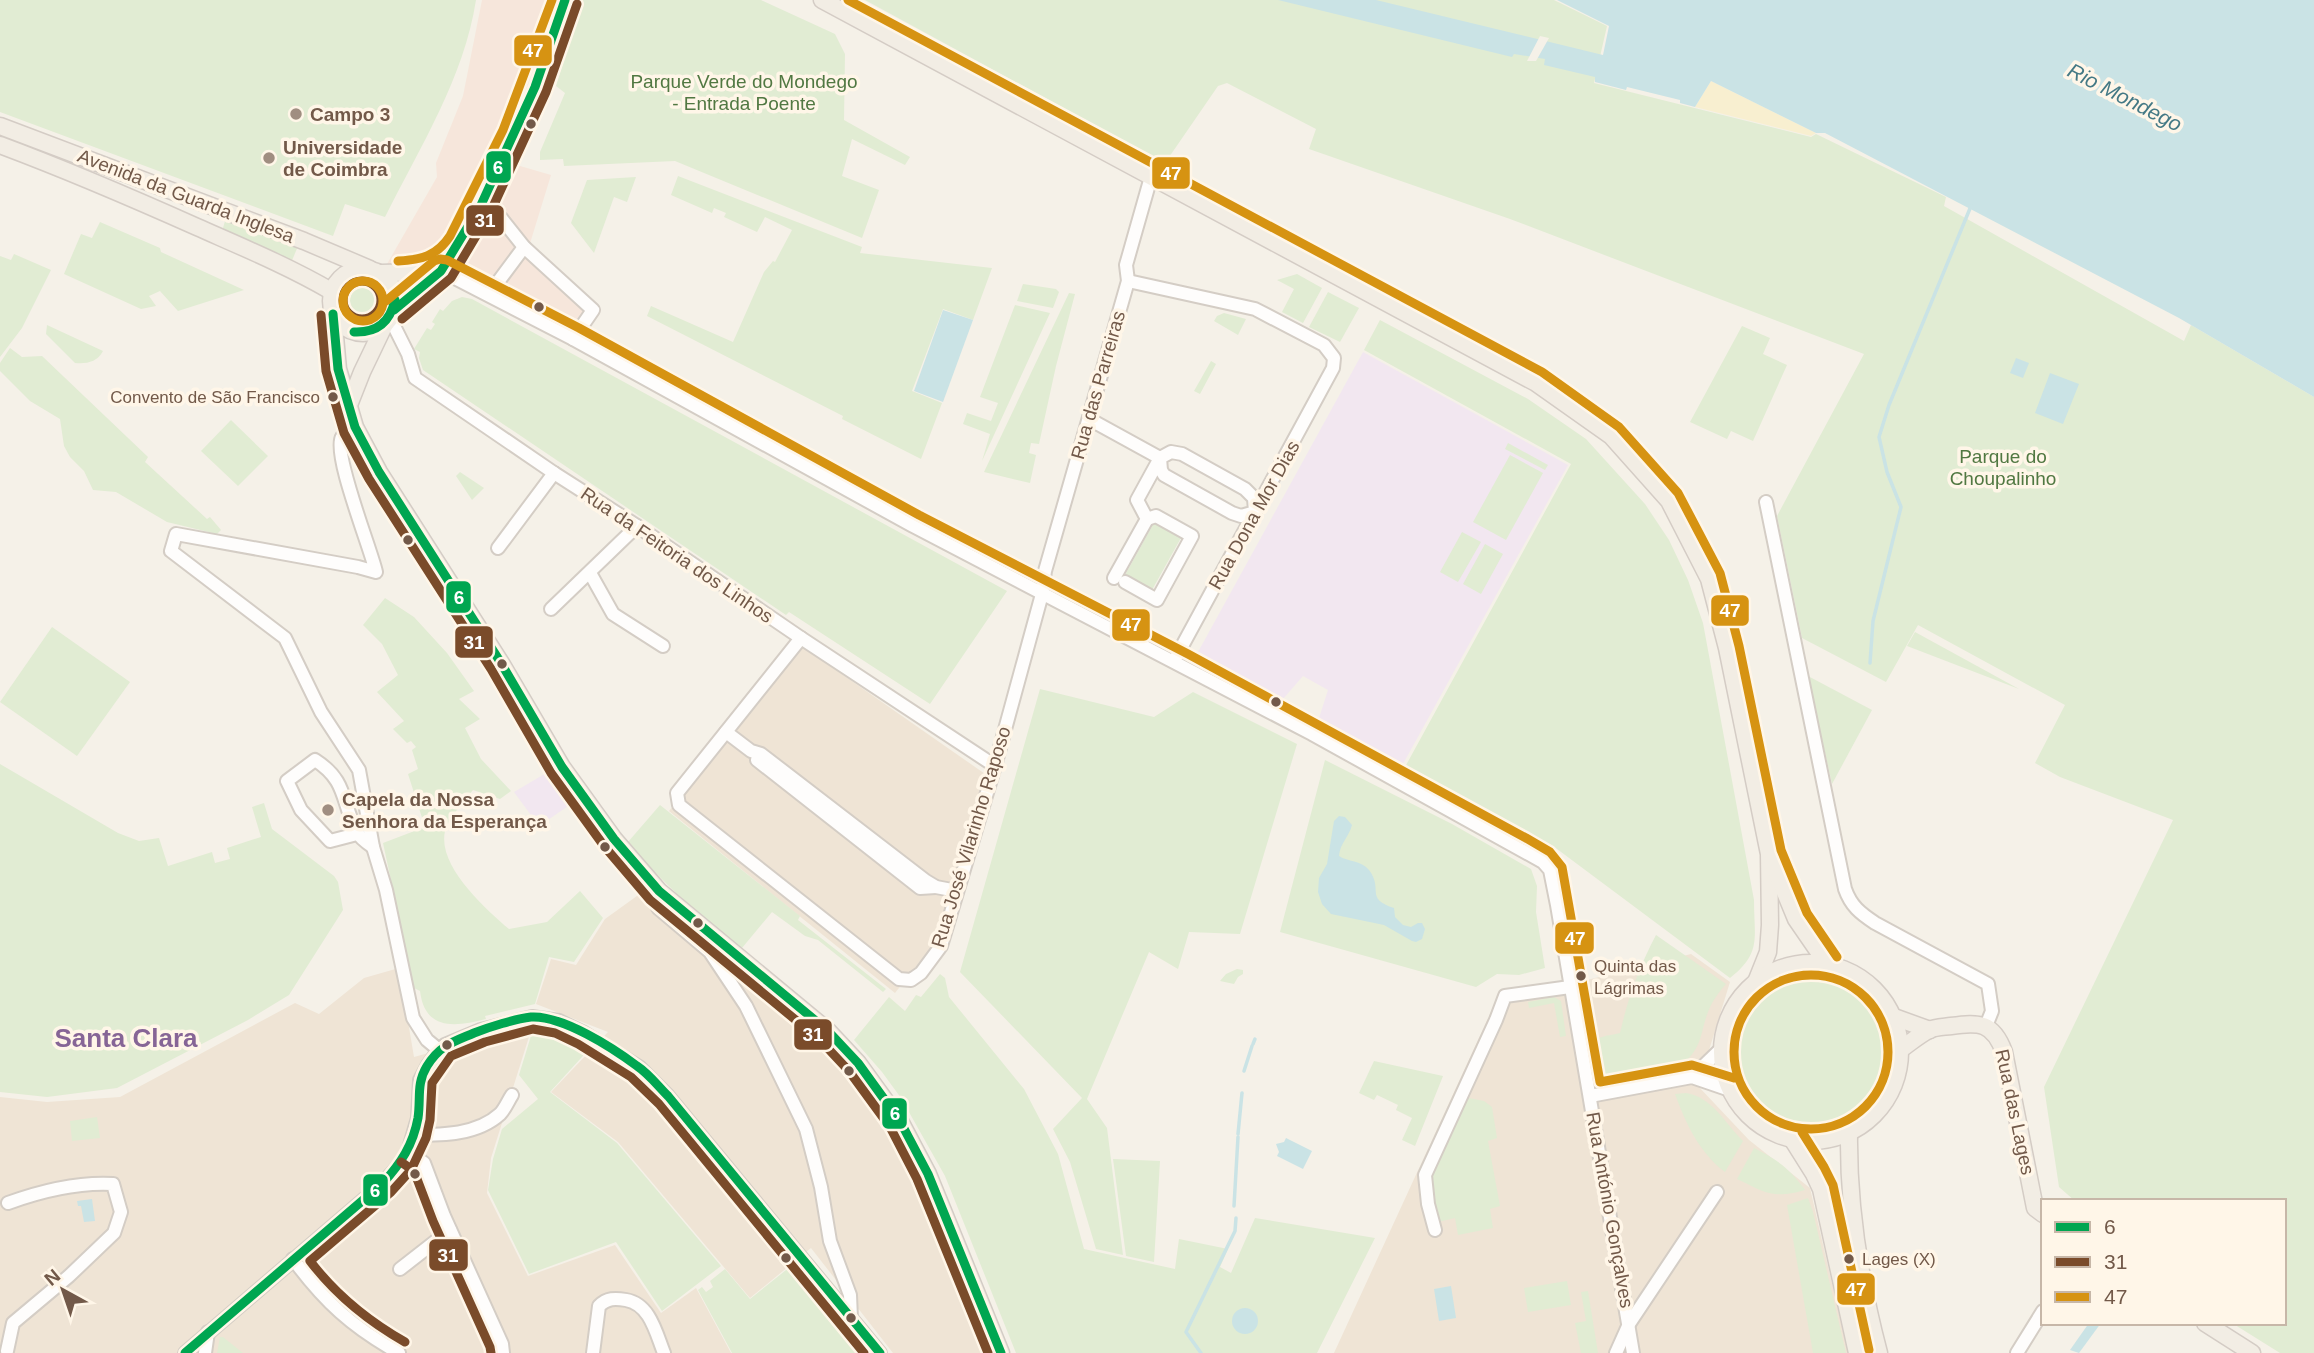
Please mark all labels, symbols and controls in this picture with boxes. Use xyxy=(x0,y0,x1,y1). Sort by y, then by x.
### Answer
line badge: 47 xyxy=(513,34,553,67)
text: 47 xyxy=(522,40,544,61)
water label: Rio Mondego xyxy=(2064,58,2186,136)
park label: Parque Verde do Mondego - Entrada Poente xyxy=(630,71,858,114)
place label: Campo 3 xyxy=(310,104,390,125)
marker: Campo 3 xyxy=(288,106,304,122)
unlabelled marker xyxy=(524,117,538,131)
place label: Universidade de Coimbra xyxy=(283,137,402,180)
street label: Avenida da Guarda Inglesa xyxy=(75,145,297,247)
marker: Universidade de Coimbra xyxy=(261,150,277,166)
line badge: 6 xyxy=(485,150,512,184)
line badge: 47 xyxy=(1151,156,1191,190)
text: 6 xyxy=(493,157,503,178)
text: 47 xyxy=(1160,163,1182,184)
line badge: 31 xyxy=(465,204,505,237)
text: 31 xyxy=(474,210,496,231)
unlabelled marker xyxy=(532,300,546,314)
street label: Rua das Parreiras xyxy=(1067,309,1129,461)
place label: Convento de São Francisco xyxy=(110,388,320,407)
marker: Convento de São Francisco xyxy=(326,390,340,404)
street label: Rua Dona Mor Dias xyxy=(1204,437,1304,593)
park label: Parque do Choupalinho xyxy=(1950,446,2056,489)
street label: Rua da Feitoria dos Linhos xyxy=(577,483,777,627)
unlabelled marker xyxy=(401,533,415,547)
line badge: 6 xyxy=(445,580,472,614)
text: 6 xyxy=(454,587,464,608)
line badge: 47 xyxy=(1710,594,1750,627)
text: 47 xyxy=(1719,600,1741,621)
line badge: 47 xyxy=(1111,608,1151,642)
text: 47 xyxy=(1120,614,1142,635)
line badge: 31 xyxy=(454,625,494,659)
text: 31 xyxy=(463,632,485,653)
unlabelled marker xyxy=(495,657,509,671)
unlabelled marker xyxy=(1269,695,1283,709)
street label: Rua José Vilarinho Raposo xyxy=(927,724,1015,950)
place label: Capela da Nossa Senhora da Esperança xyxy=(342,789,547,832)
marker: Capela da Nossa Senhora da Esperança xyxy=(320,802,336,818)
unlabelled marker xyxy=(598,840,612,854)
unlabelled marker xyxy=(691,916,705,930)
line badge: 47 xyxy=(1554,921,1595,955)
text: 47 xyxy=(1564,928,1586,949)
place label: Quinta das Lágrimas xyxy=(1594,957,1676,998)
marker: Quinta das Lágrimas xyxy=(1574,969,1588,983)
line badge: 31 xyxy=(793,1018,833,1051)
district label: Santa Clara xyxy=(54,1023,198,1053)
text: 31 xyxy=(802,1024,824,1045)
unlabelled marker xyxy=(440,1038,454,1052)
street label: Rua das Lages xyxy=(1991,1047,2039,1177)
unlabelled marker xyxy=(842,1064,856,1078)
line badge: 6 xyxy=(881,1097,908,1130)
text: 6 xyxy=(890,1103,900,1124)
street label: Rua António Gonçalves xyxy=(1582,1110,1638,1310)
unlabelled marker xyxy=(408,1167,422,1181)
line badge: 6 xyxy=(362,1173,389,1207)
text: 6 xyxy=(370,1180,380,1201)
legend xyxy=(2041,1199,2286,1325)
text: 6 xyxy=(2104,1215,2116,1238)
line badge: 31 xyxy=(428,1238,469,1272)
text: 31 xyxy=(437,1245,459,1266)
place label: Lages (X) xyxy=(1862,1250,1936,1269)
text: 31 xyxy=(2104,1250,2127,1273)
unlabelled marker xyxy=(779,1251,793,1265)
marker: Lages (X) xyxy=(1842,1252,1856,1266)
north arrow xyxy=(28,1255,98,1325)
text: N xyxy=(40,1265,64,1290)
line badge: 47 xyxy=(1836,1272,1876,1306)
text: 47 xyxy=(1845,1279,1867,1300)
text: 47 xyxy=(2104,1285,2127,1308)
unlabelled marker xyxy=(844,1311,858,1325)

